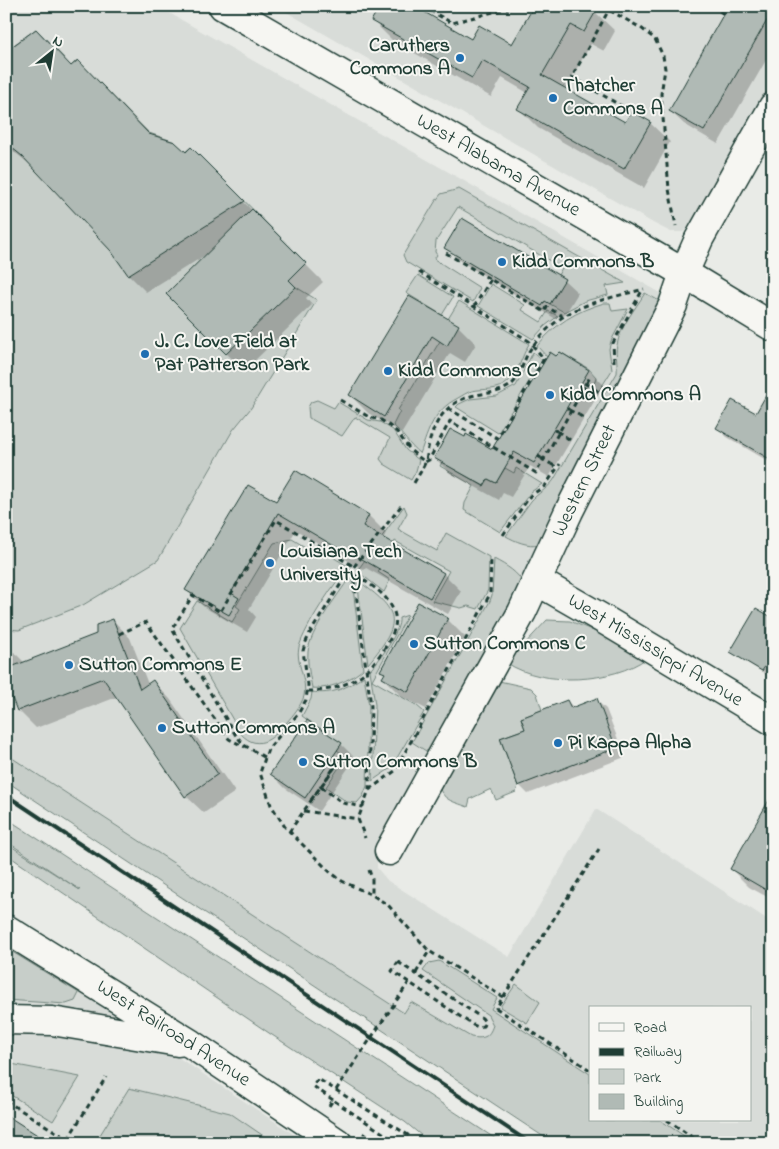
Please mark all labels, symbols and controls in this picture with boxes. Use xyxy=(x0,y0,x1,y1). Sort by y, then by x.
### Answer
north arrow xyxy=(28,28,78,78)
text: N xyxy=(48,31,67,53)
place label: Caruthers Commons A xyxy=(350,32,450,84)
marker: Caruthers Commons A xyxy=(454,52,466,64)
place label: Thatcher Commons A xyxy=(563,72,663,124)
marker: Thatcher Commons A xyxy=(547,92,559,104)
street label: West Alabama Avenue xyxy=(411,107,586,225)
place label: Kidd Commons B xyxy=(512,248,655,277)
marker: Kidd Commons B xyxy=(496,256,508,268)
place label: J. C. Love Field at Pat Patterson Park xyxy=(155,328,310,380)
marker: J. C. Love Field at Pat Patterson Park xyxy=(139,348,151,360)
place label: Kidd Commons C xyxy=(398,357,538,386)
marker: Kidd Commons C xyxy=(382,365,394,377)
place label: Kidd Commons A xyxy=(560,381,701,410)
marker: Kidd Commons A xyxy=(544,389,556,401)
street label: Western Street xyxy=(545,420,625,542)
place label: Louisiana Tech University xyxy=(280,538,402,591)
marker: Louisiana Tech University xyxy=(264,557,276,569)
street label: West Mississippi Avenue xyxy=(562,587,748,715)
place label: Sutton Commons C xyxy=(424,630,586,659)
marker: Sutton Commons C xyxy=(408,638,420,650)
place label: Sutton Commons E xyxy=(79,651,242,680)
marker: Sutton Commons E xyxy=(63,659,75,671)
place label: Sutton Commons A xyxy=(172,714,335,743)
marker: Sutton Commons A xyxy=(156,722,168,734)
place label: Pi Kappa Alpha xyxy=(568,729,691,758)
marker: Pi Kappa Alpha xyxy=(552,737,564,749)
place label: Sutton Commons B xyxy=(313,748,478,777)
marker: Sutton Commons B xyxy=(297,756,309,768)
street label: West Railroad Avenue xyxy=(90,973,256,1095)
legend xyxy=(589,1006,752,1122)
text: Road xyxy=(634,1017,667,1039)
text: Railway xyxy=(634,1041,682,1064)
text: Park xyxy=(634,1067,662,1089)
text: Building xyxy=(633,1091,683,1114)

